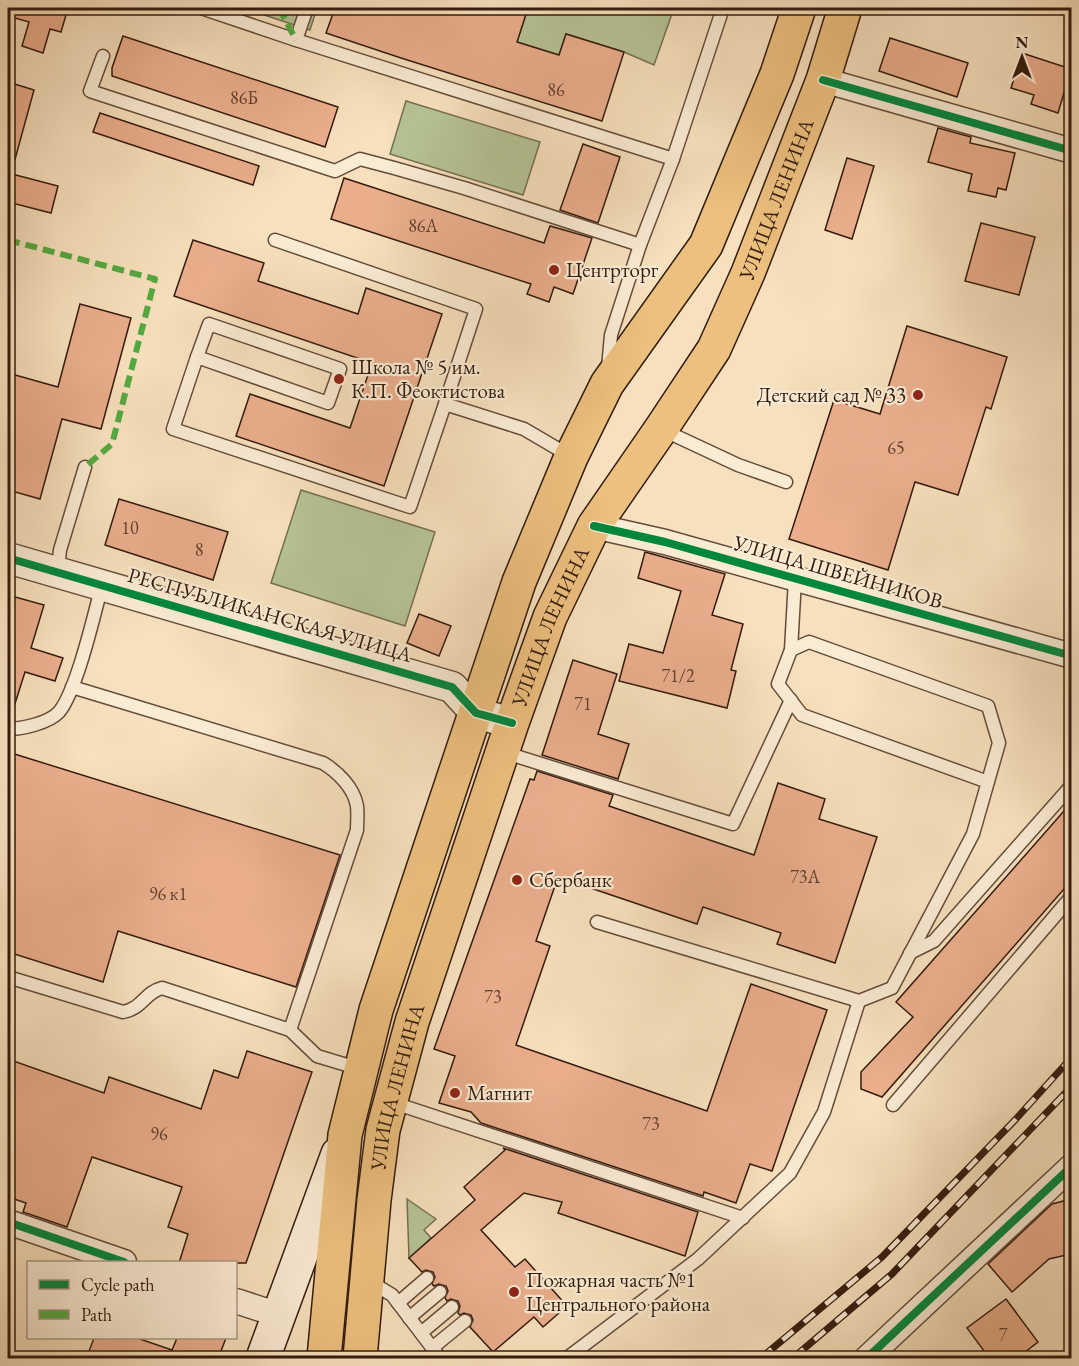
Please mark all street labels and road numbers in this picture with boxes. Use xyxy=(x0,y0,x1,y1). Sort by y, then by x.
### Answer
street label: УЛИЦА ЛЕНИНА xyxy=(732,114,820,285)
street label: УЛИЦА ШВЕЙНИКОВ xyxy=(729,528,946,614)
street label: УЛИЦА ЛЕНИНА xyxy=(505,542,595,711)
street label: РЕСПУБЛИКАНСКАЯ УЛИЦА xyxy=(125,561,416,668)
street label: УЛИЦА ЛЕНИНА xyxy=(364,1000,430,1173)

